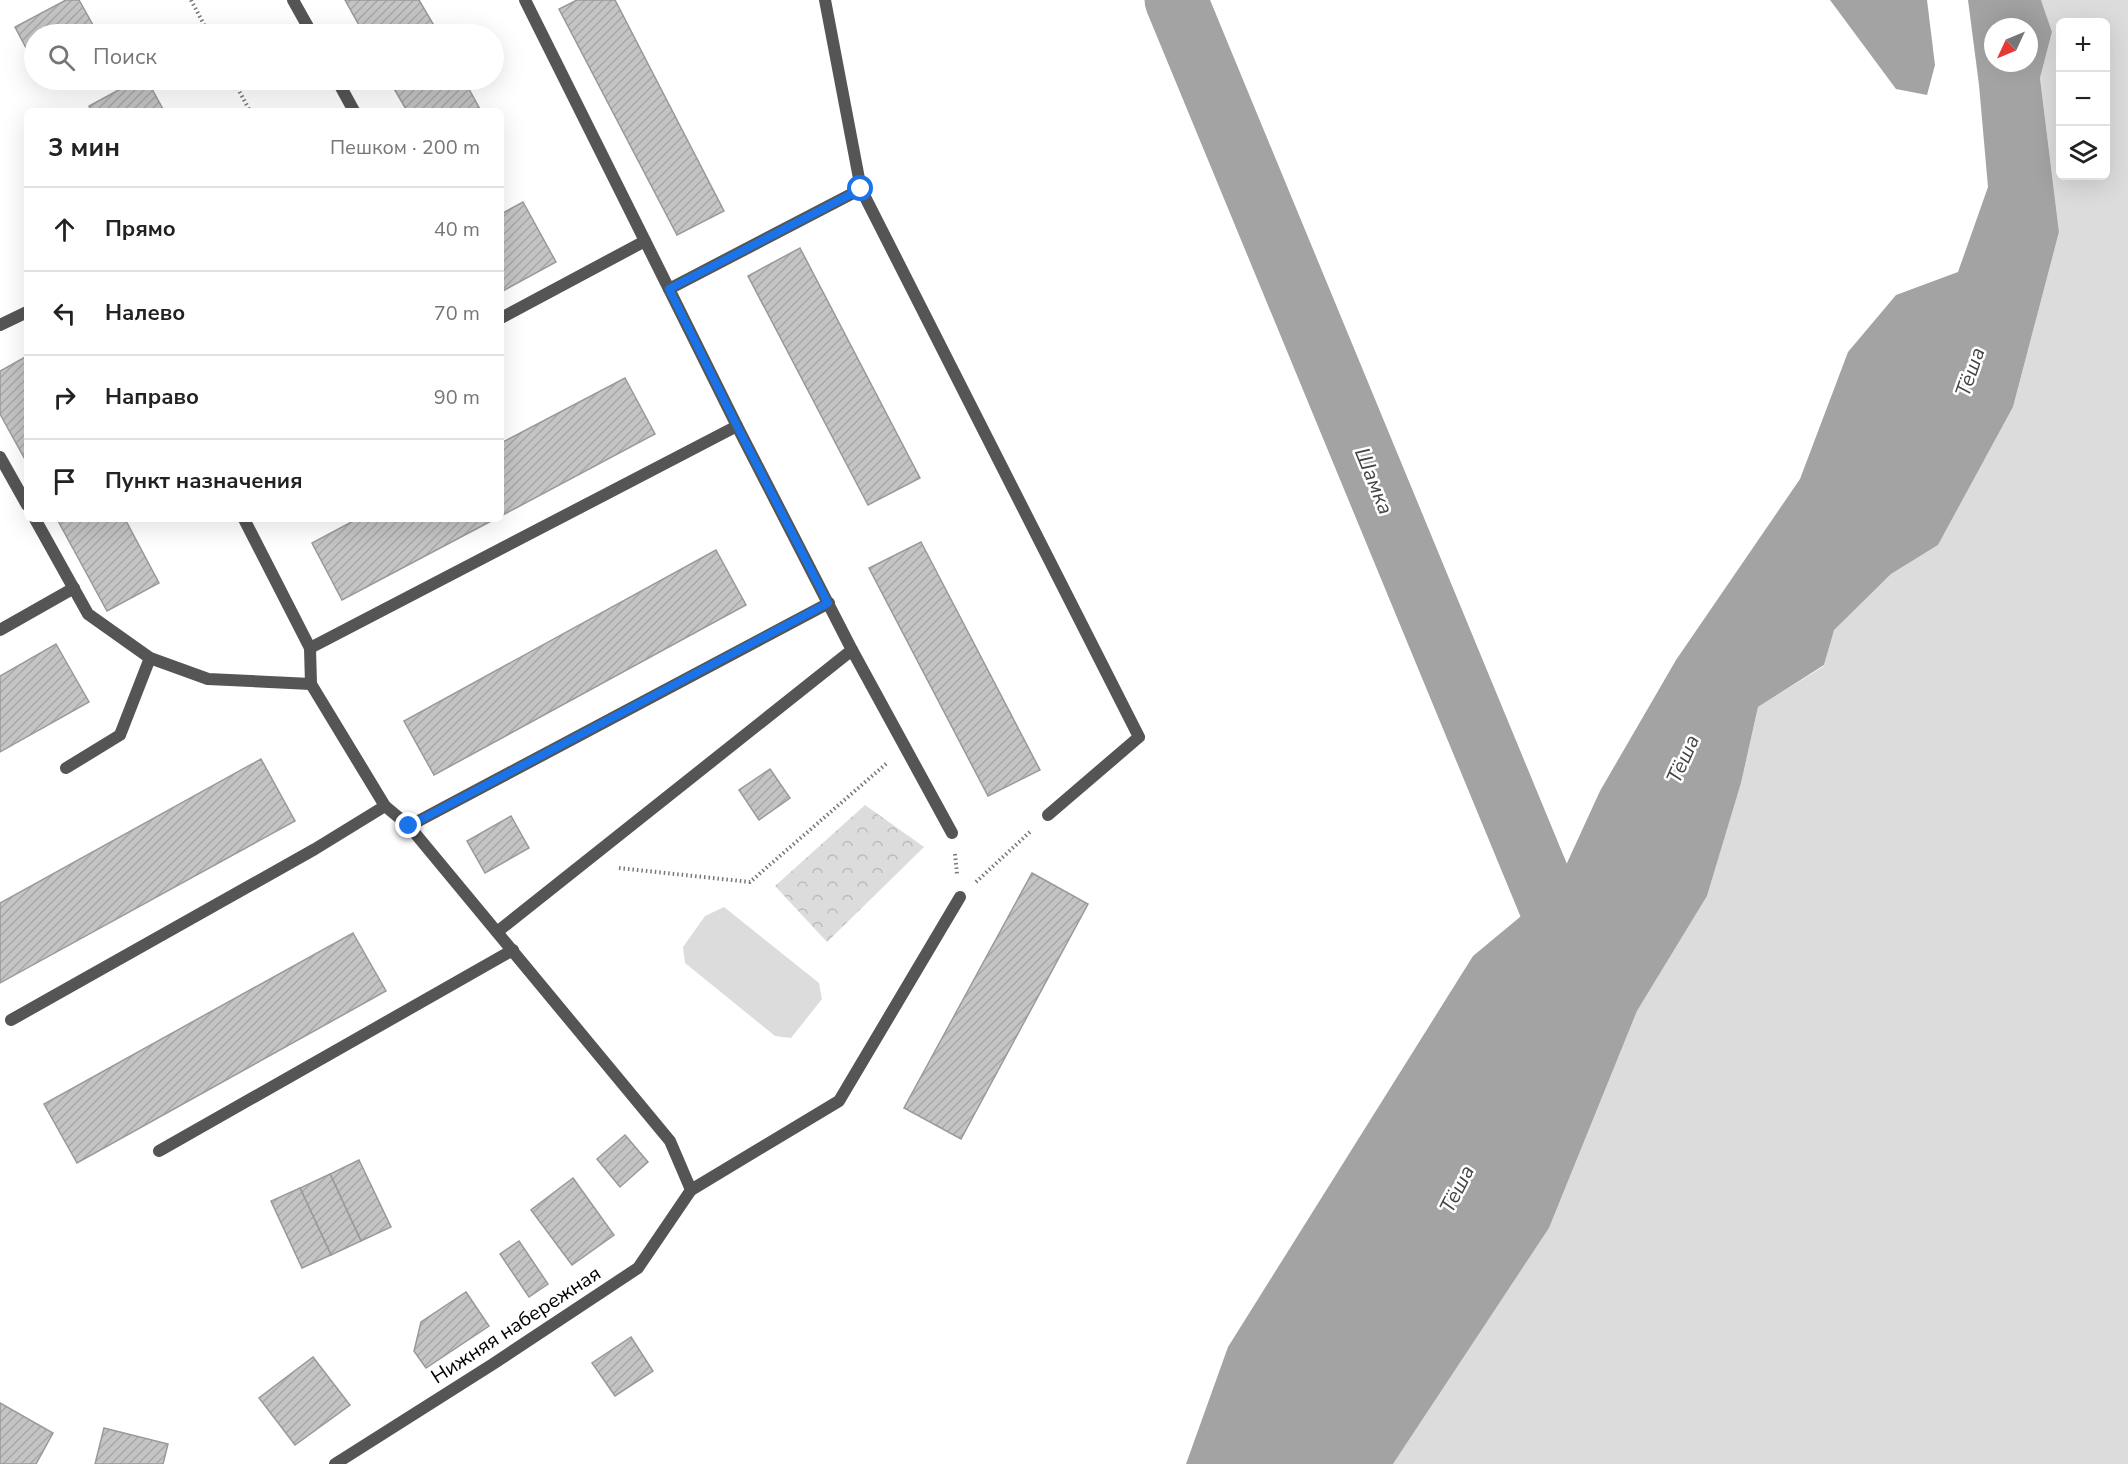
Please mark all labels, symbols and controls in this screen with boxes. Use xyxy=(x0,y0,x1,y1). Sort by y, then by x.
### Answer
north arrow xyxy=(1984,18,2038,72)
map controls xyxy=(2056,18,2110,180)
button: + xyxy=(2056,18,2110,72)
search box xyxy=(24,24,504,90)
icon: search xyxy=(45,41,78,74)
text: Поиск xyxy=(93,42,157,72)
button: − xyxy=(2056,72,2110,126)
button: layers xyxy=(2056,126,2110,180)
text: 3 мин xyxy=(48,130,120,165)
text: Пешком · 200 m xyxy=(330,134,480,161)
route start xyxy=(847,175,873,201)
icon: ahead xyxy=(48,213,81,246)
text: Прямо xyxy=(105,214,176,244)
text: 40 m xyxy=(434,216,480,243)
icon: left xyxy=(48,297,81,330)
text: Налево xyxy=(105,298,185,328)
text: 70 m xyxy=(434,300,480,327)
water label: Тёша xyxy=(1949,344,1991,400)
icon: right xyxy=(48,381,81,414)
text: Направо xyxy=(105,382,199,412)
text: 90 m xyxy=(434,384,480,411)
water label: Шамка xyxy=(1348,443,1400,519)
icon: arrive xyxy=(48,465,81,498)
text: Пункт назначения xyxy=(105,466,303,496)
water label: Тёша xyxy=(1660,730,1706,788)
route end xyxy=(395,812,421,838)
water label: Тёша xyxy=(1433,1160,1481,1218)
street label: Нижняя набережная xyxy=(426,1260,606,1390)

